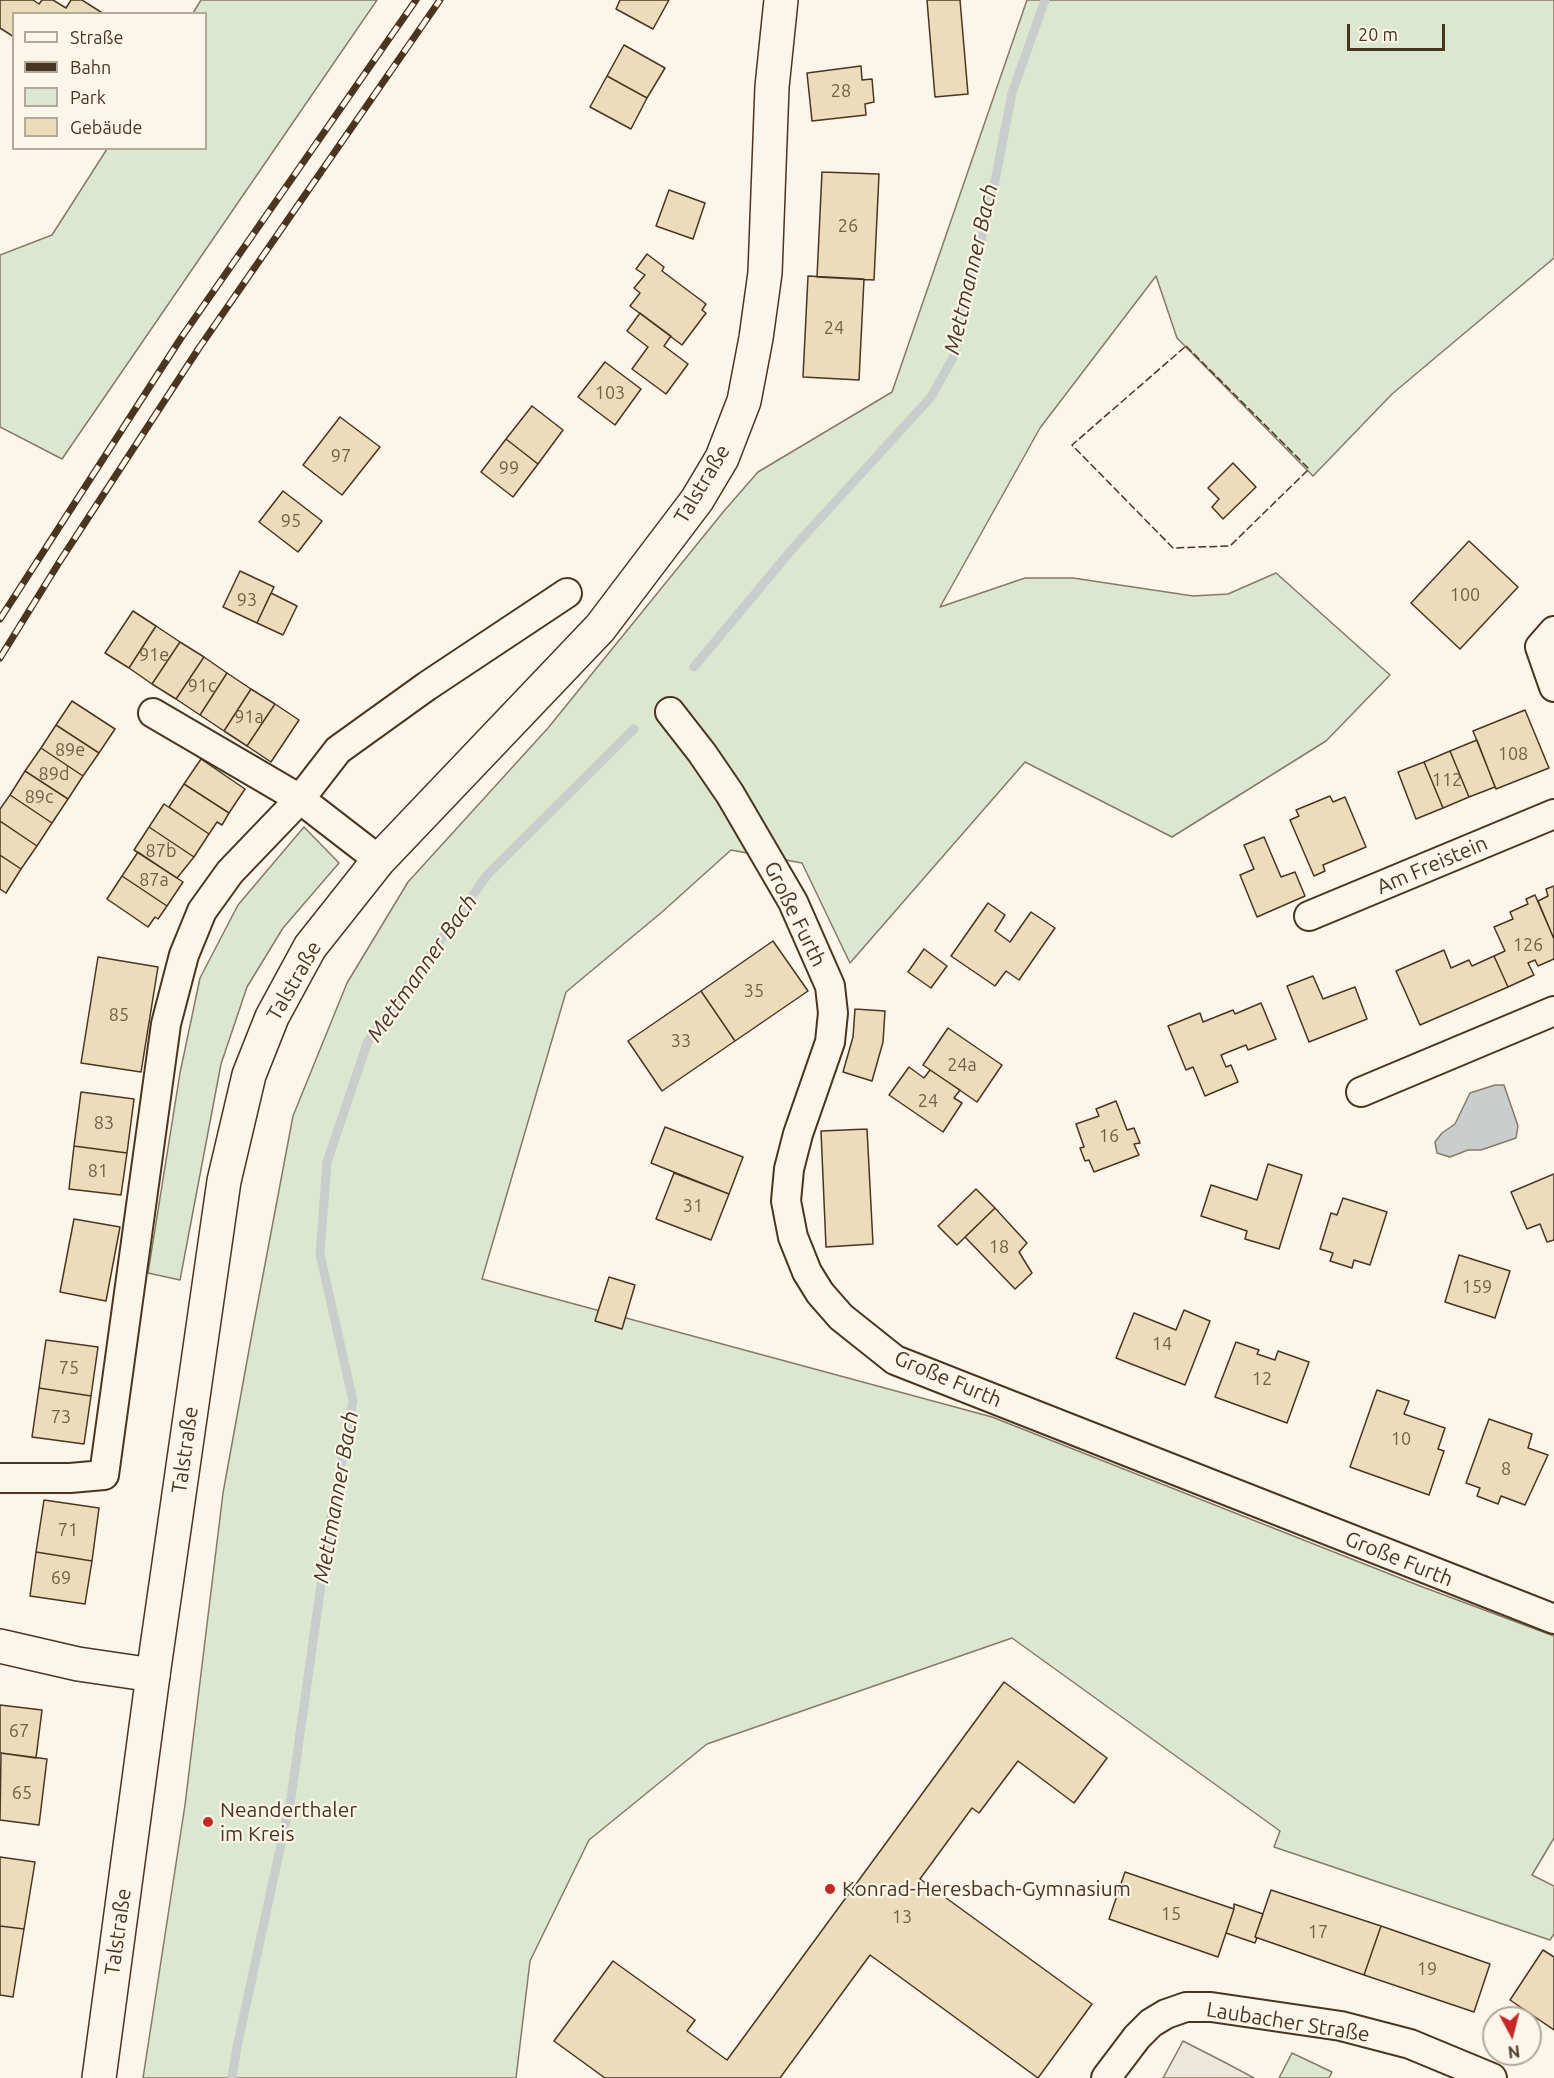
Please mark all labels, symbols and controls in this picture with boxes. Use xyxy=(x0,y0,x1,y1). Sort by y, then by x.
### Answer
legend xyxy=(12,12,207,150)
scale bar xyxy=(1350,12,1448,50)
text: 20 m xyxy=(1358,24,1398,44)
text: Straße xyxy=(70,27,123,47)
text: Bahn xyxy=(70,57,111,77)
house number: 28 xyxy=(831,80,851,102)
text: Park xyxy=(70,87,106,107)
text: Gebäude xyxy=(70,117,142,137)
water label: Mettmanner Bach xyxy=(939,181,1003,357)
house number: 26 xyxy=(838,215,858,237)
house number: 24 xyxy=(824,317,844,339)
house number: 103 xyxy=(595,382,625,404)
street label: Talstraße xyxy=(669,440,735,528)
house number: 97 xyxy=(331,445,351,467)
house number: 99 xyxy=(499,457,519,479)
house number: 95 xyxy=(281,510,301,532)
house number: 100 xyxy=(1450,584,1480,606)
house number: 93 xyxy=(237,589,257,611)
house number: 91e xyxy=(139,644,169,666)
house number: 91c xyxy=(188,675,216,697)
house number: 91a xyxy=(234,706,264,728)
house number: 89e xyxy=(55,739,85,761)
house number: 108 xyxy=(1498,743,1528,765)
house number: 89d xyxy=(39,763,69,785)
house number: 112 xyxy=(1432,769,1462,791)
house number: 89c xyxy=(25,786,53,808)
street label: Am Freistein xyxy=(1373,830,1491,900)
house number: 87b xyxy=(146,840,176,862)
street label: Große Furth xyxy=(759,857,831,971)
house number: 87a xyxy=(139,869,169,891)
water label: Mettmanner Bach xyxy=(361,889,483,1047)
house number: 126 xyxy=(1513,934,1543,956)
street label: Talstraße xyxy=(261,937,327,1025)
house number: 35 xyxy=(744,980,764,1002)
house number: 85 xyxy=(109,1004,129,1026)
house number: 33 xyxy=(671,1030,691,1052)
house number: 24a xyxy=(947,1054,977,1076)
house number: 24 xyxy=(918,1090,938,1112)
house number: 83 xyxy=(94,1112,114,1134)
house number: 16 xyxy=(1099,1125,1119,1147)
house number: 81 xyxy=(88,1160,108,1182)
house number: 31 xyxy=(683,1195,703,1217)
house number: 18 xyxy=(989,1236,1009,1258)
house number: 159 xyxy=(1462,1276,1492,1298)
house number: 14 xyxy=(1152,1333,1172,1355)
street label: Große Furth xyxy=(891,1345,1005,1413)
house number: 75 xyxy=(59,1357,79,1379)
house number: 12 xyxy=(1252,1368,1272,1390)
street label: Talstraße xyxy=(166,1405,204,1495)
house number: 73 xyxy=(51,1406,71,1428)
water label: Mettmanner Bach xyxy=(308,1409,364,1585)
house number: 10 xyxy=(1391,1428,1411,1450)
house number: 8 xyxy=(1501,1458,1511,1480)
house number: 71 xyxy=(58,1519,78,1541)
street label: Große Furth xyxy=(1341,1526,1457,1592)
house number: 69 xyxy=(51,1567,71,1589)
house number: 67 xyxy=(9,1720,29,1742)
house number: 65 xyxy=(12,1782,32,1804)
place label: Neanderthaler im Kreis xyxy=(220,1797,357,1847)
marker: Neanderthaler im Kreis xyxy=(201,1815,215,1829)
place label: Konrad-Heresbach-Gymnasium xyxy=(842,1876,1131,1902)
marker: Konrad-Heresbach-Gymnasium xyxy=(823,1882,837,1896)
street label: Talstraße xyxy=(99,1887,137,1977)
house number: 15 xyxy=(1161,1903,1181,1925)
house number: 13 xyxy=(892,1906,912,1928)
house number: 17 xyxy=(1308,1921,1328,1943)
house number: 19 xyxy=(1417,1958,1437,1980)
street label: Laubacher Straße xyxy=(1205,1997,1371,2047)
north arrow xyxy=(1482,2006,1542,2066)
text: N xyxy=(1507,2042,1521,2062)

